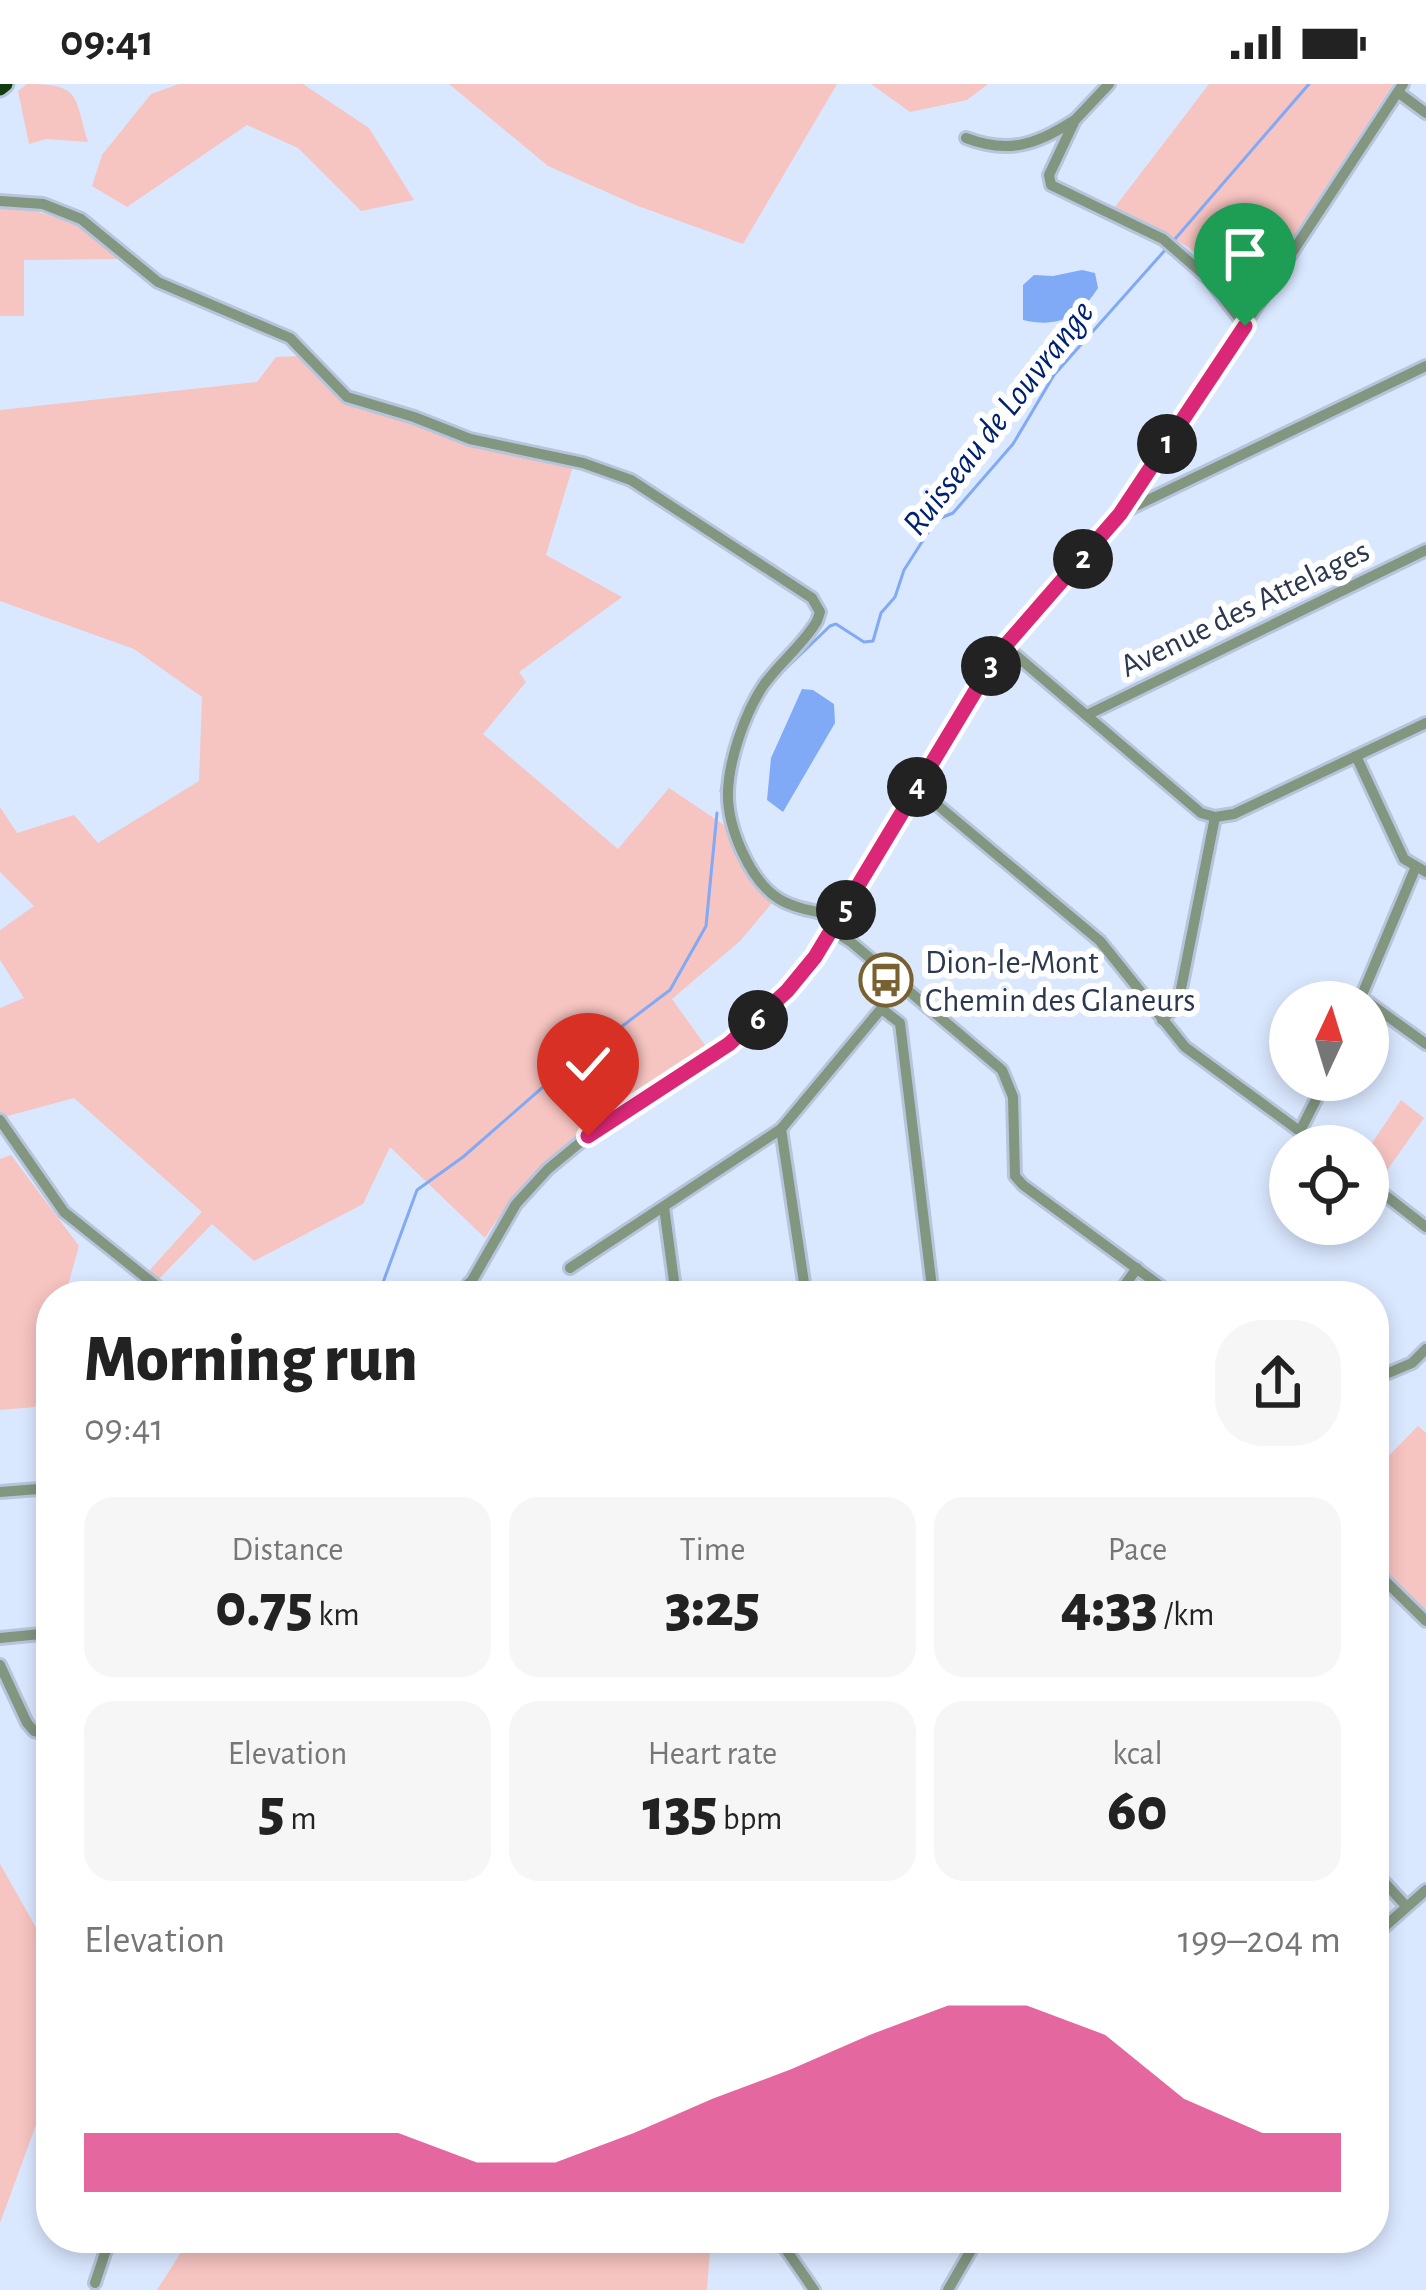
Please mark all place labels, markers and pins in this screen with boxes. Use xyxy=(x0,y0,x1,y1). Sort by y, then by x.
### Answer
pin xyxy=(1194,203,1296,326)
pin: 1 xyxy=(1137,414,1197,474)
pin: 2 xyxy=(1053,529,1113,589)
pin: 3 xyxy=(961,636,1021,696)
pin: 4 xyxy=(887,757,947,817)
pin: 5 xyxy=(816,880,876,940)
place label: Dion-le-Mont Chemin des Glaneurs xyxy=(925,947,1196,1018)
bus stop icon: Dion-le-Mont Chemin des Glaneurs xyxy=(858,952,914,1008)
pin: 6 xyxy=(728,990,788,1050)
pin xyxy=(537,1013,639,1136)

